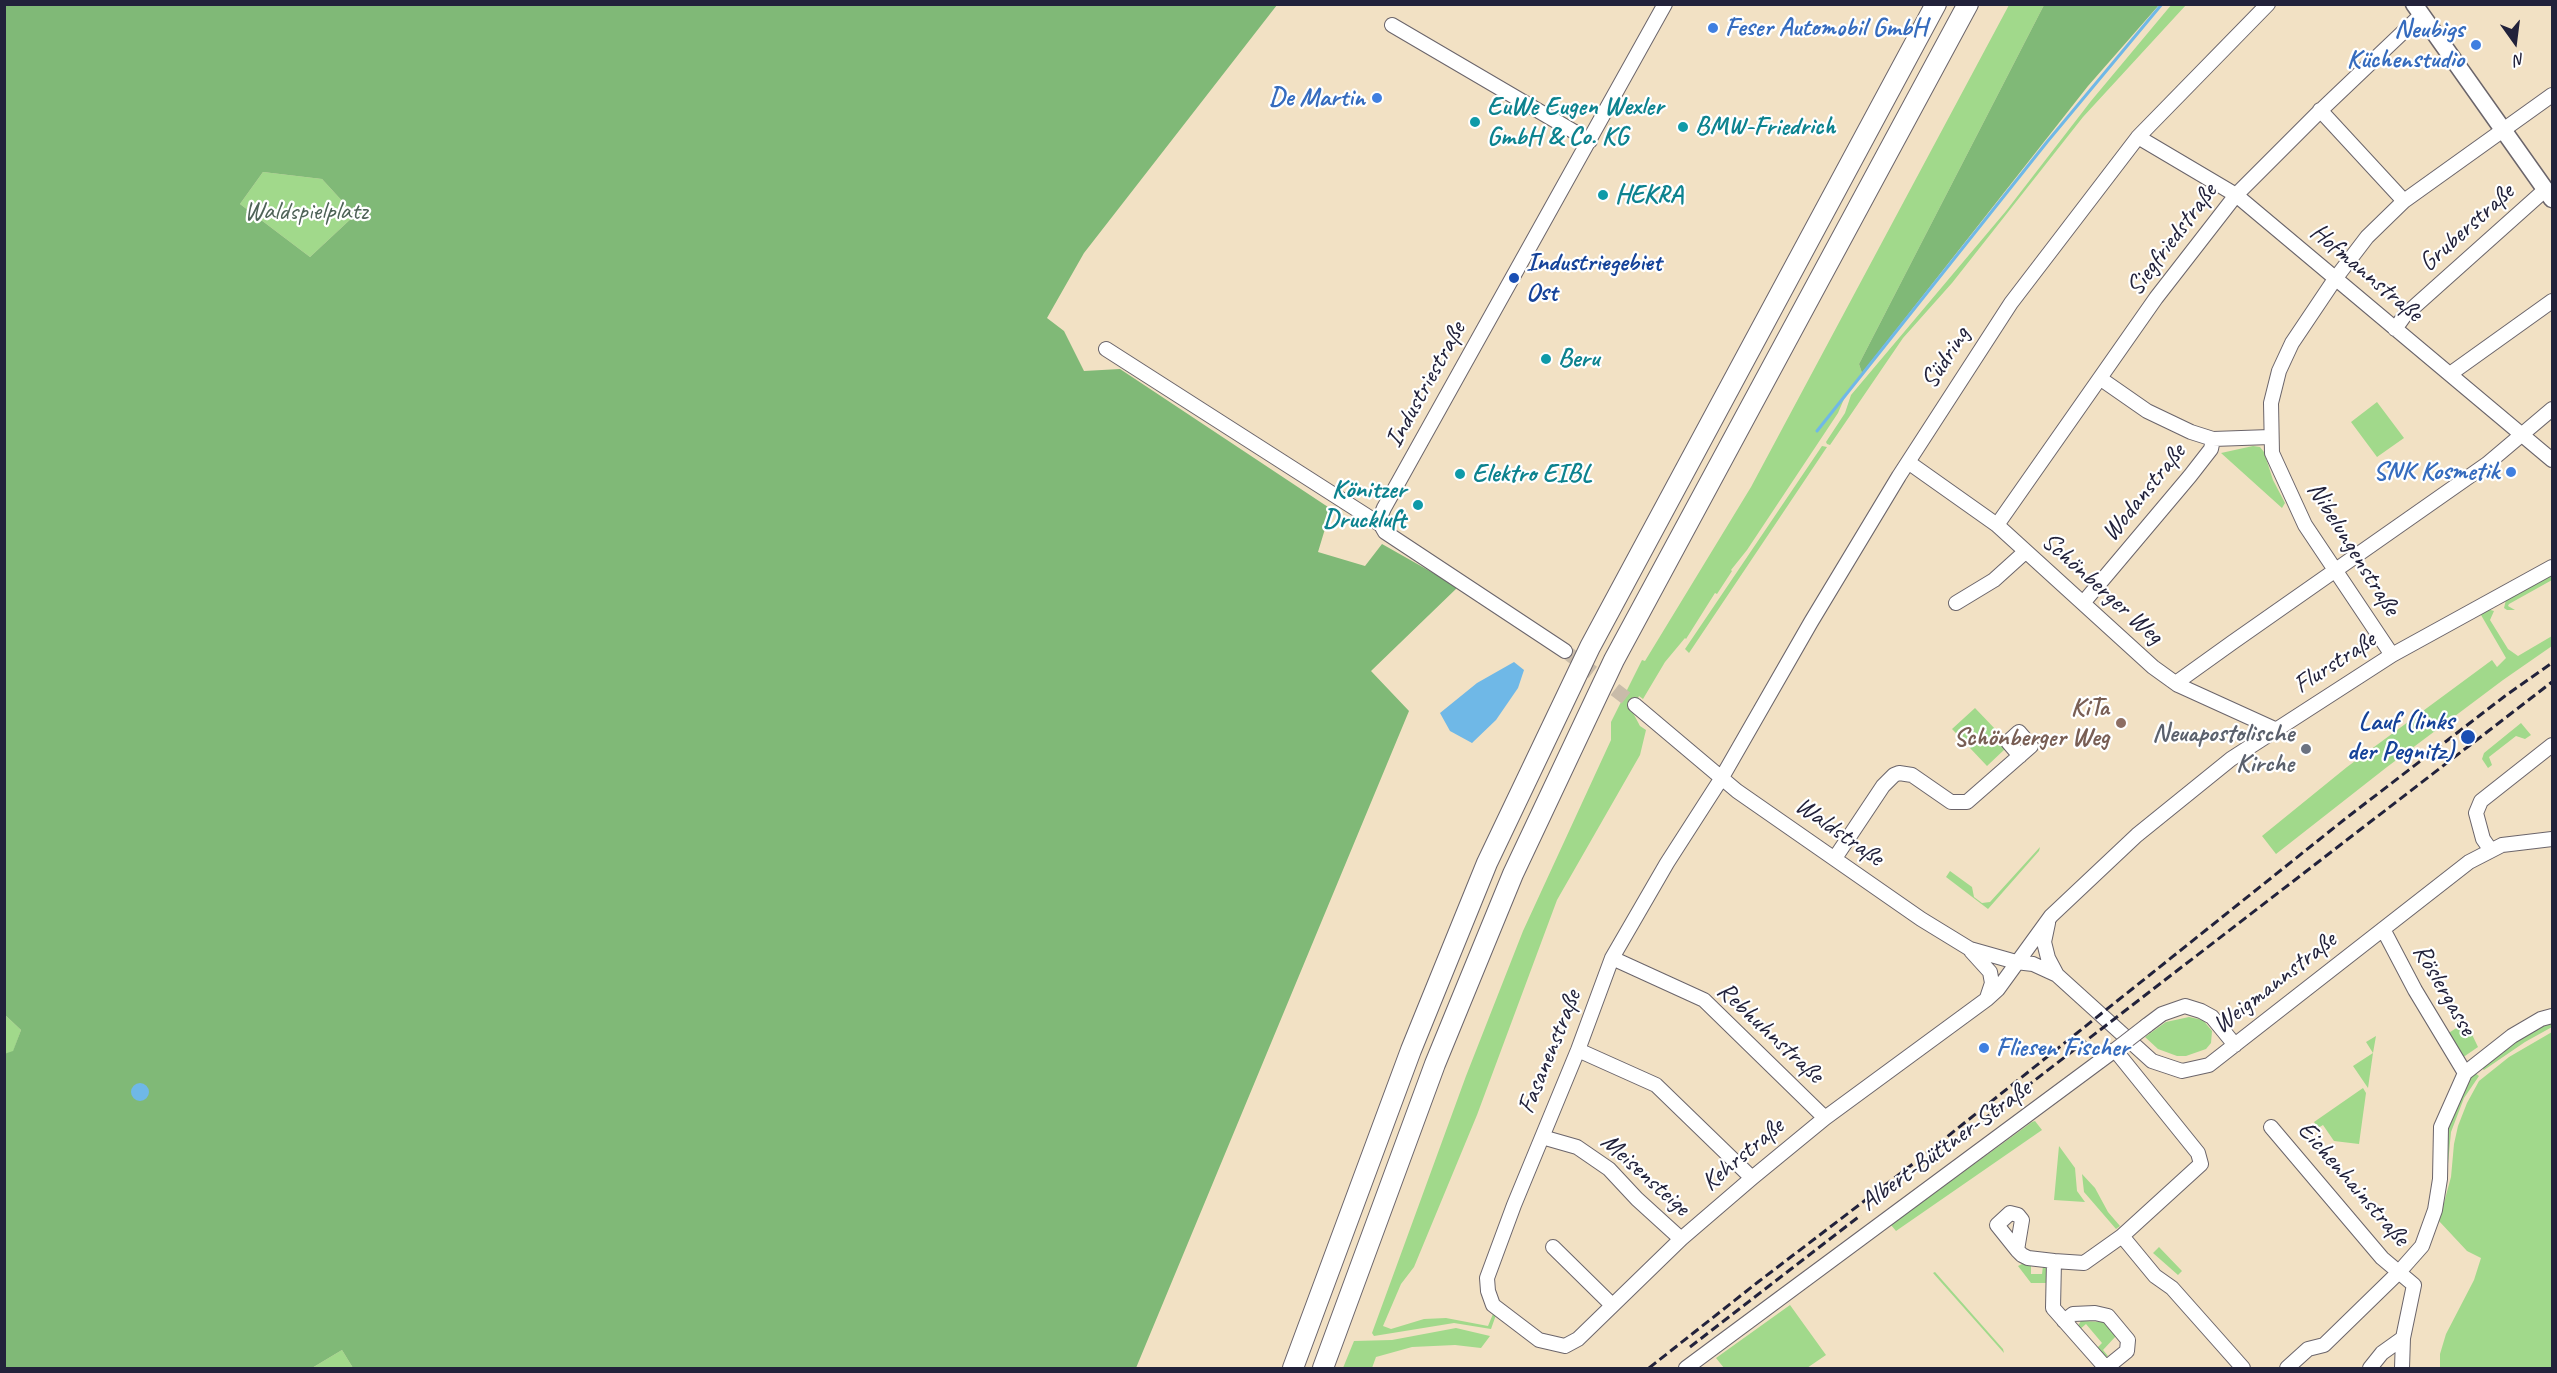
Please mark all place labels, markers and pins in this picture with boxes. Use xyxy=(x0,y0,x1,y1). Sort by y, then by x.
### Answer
place label: Feser Automobil GmbH xyxy=(1725,12,1927,44)
place label: Neubigs Küchenstudio xyxy=(2347,14,2464,76)
marker: Feser Automobil GmbH xyxy=(1706,21,1720,35)
marker: Neubigs Küchenstudio xyxy=(2469,38,2483,52)
place label: De Martin xyxy=(1269,82,1365,114)
marker: De Martin xyxy=(1370,91,1384,105)
place label: EuWe Eugen Wexler GmbH & Co. KG xyxy=(1487,91,1663,152)
place label: BMW-Friedrich xyxy=(1695,111,1835,143)
marker: EuWe Eugen Wexler GmbH & Co. KG xyxy=(1468,115,1482,129)
marker: BMW-Friedrich xyxy=(1676,120,1690,134)
place label: HEKRA xyxy=(1615,179,1683,211)
marker: HEKRA xyxy=(1596,188,1610,202)
place label: Industriegebiet Ost xyxy=(1526,247,1661,308)
marker: Industriegebiet Ost xyxy=(1507,271,1521,285)
place label: Beru xyxy=(1558,343,1599,375)
marker: Beru xyxy=(1539,352,1553,366)
place label: SNK Kosmetik xyxy=(2373,456,2499,488)
place label: Elektro EIBL xyxy=(1472,458,1592,490)
marker: SNK Kosmetik xyxy=(2504,465,2518,479)
marker: Elektro EIBL xyxy=(1453,467,1467,481)
place label: Könitzer Druckluft xyxy=(1323,474,1406,536)
marker: Könitzer Druckluft xyxy=(1411,498,1425,512)
place label: KiTa Schönberger Weg xyxy=(1954,692,2109,754)
place label: Lauf (links der Pegnitz) xyxy=(2347,706,2454,768)
marker: KiTa Schönberger Weg xyxy=(2114,716,2128,730)
place label: Neuapostolische Kirche xyxy=(2152,718,2294,780)
marker: Lauf (links der Pegnitz) xyxy=(2459,728,2477,746)
marker: Neuapostolische Kirche xyxy=(2299,742,2313,756)
place label: Fliesen Fischer xyxy=(1996,1032,2129,1064)
marker: Fliesen Fischer xyxy=(1977,1041,1991,1055)

